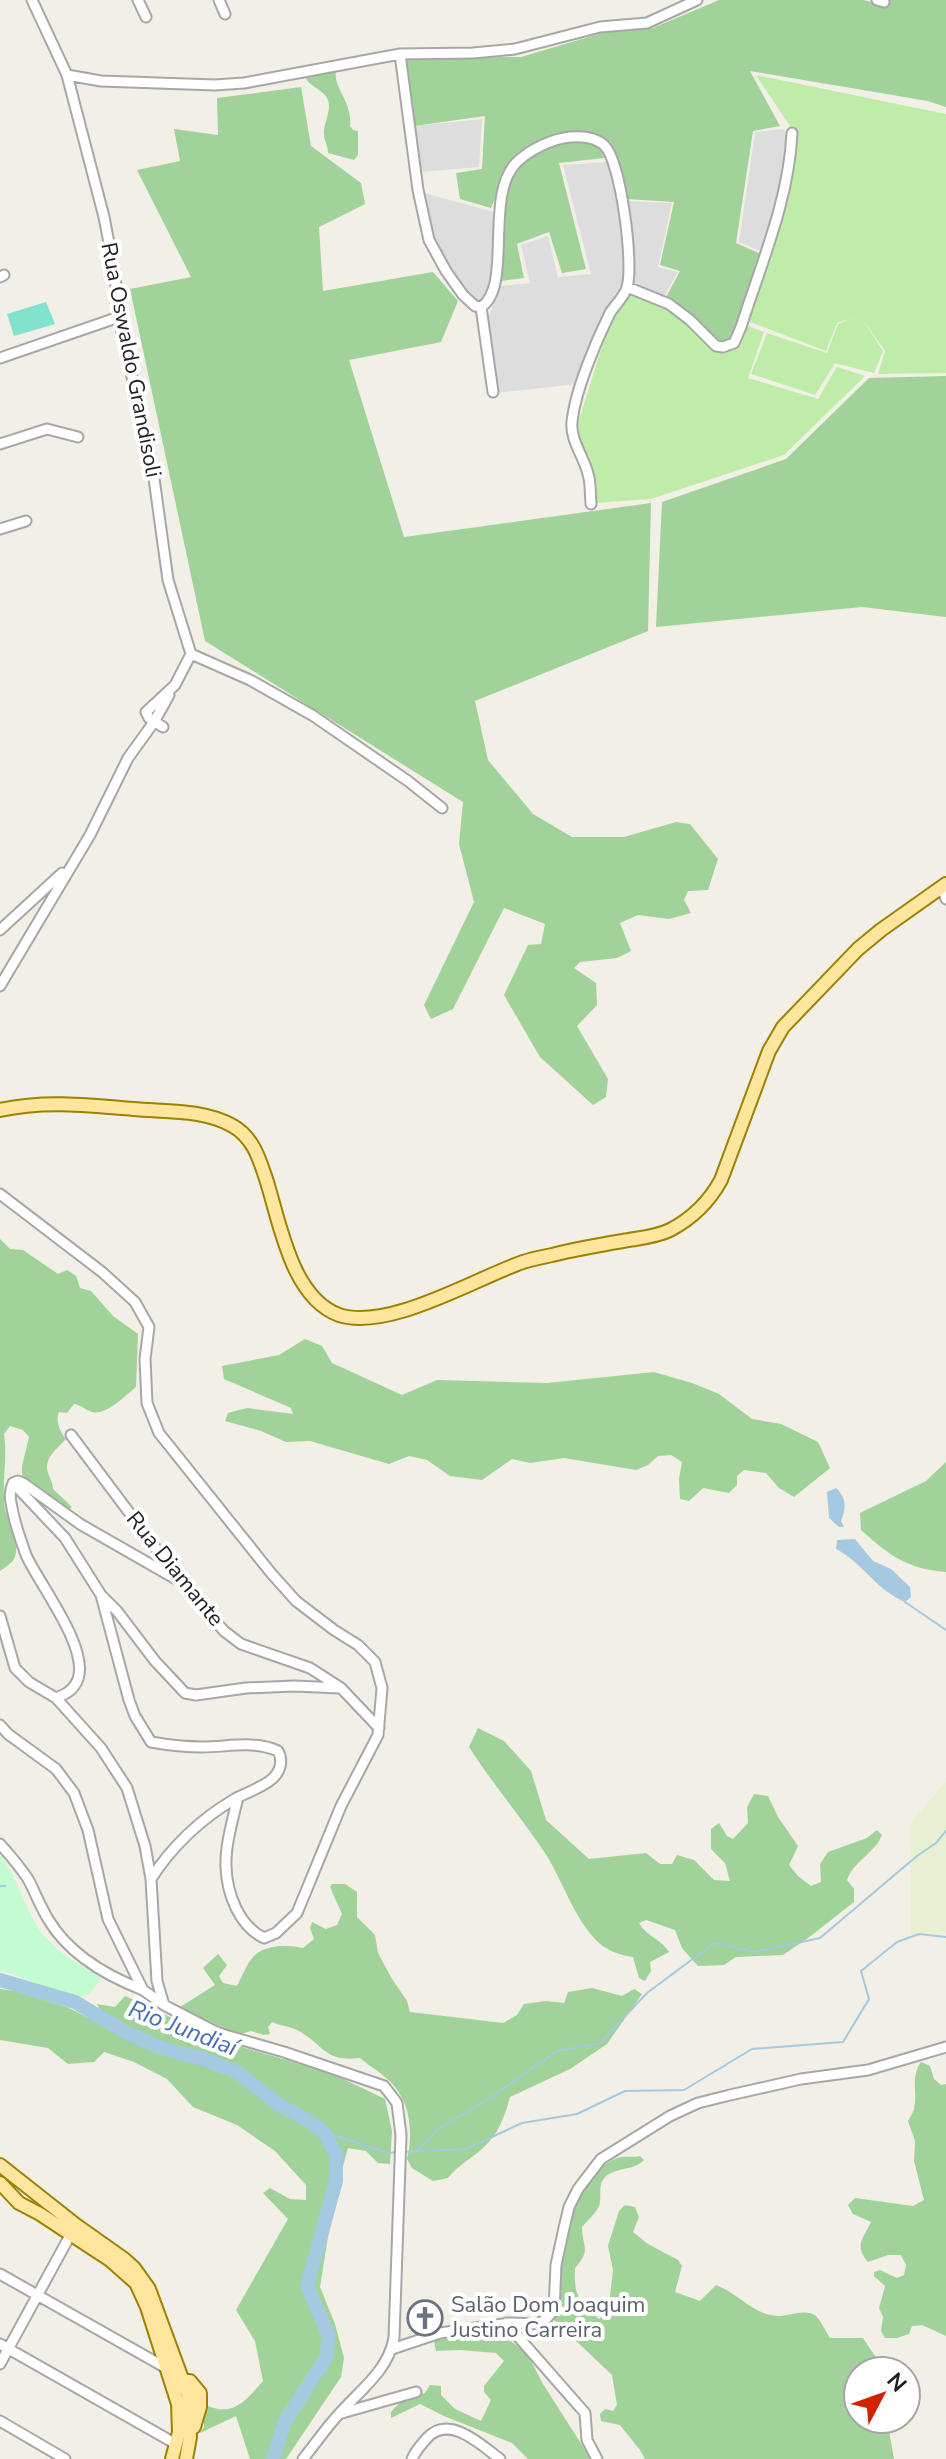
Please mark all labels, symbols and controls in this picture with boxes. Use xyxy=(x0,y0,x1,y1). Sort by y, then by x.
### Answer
street label: Rua Oswaldo Grandisoli xyxy=(93,240,169,480)
street label: Rua Diamante xyxy=(119,1505,231,1633)
water label: Rio Jundiaí xyxy=(124,1993,245,2065)
place label: Salão Dom Joaquim Justino Carreira xyxy=(450,2290,645,2345)
church icon: Salão Dom Joaquim Justino Carreira xyxy=(406,2299,444,2337)
north arrow xyxy=(842,2355,922,2435)
text: N xyxy=(880,2366,913,2399)

